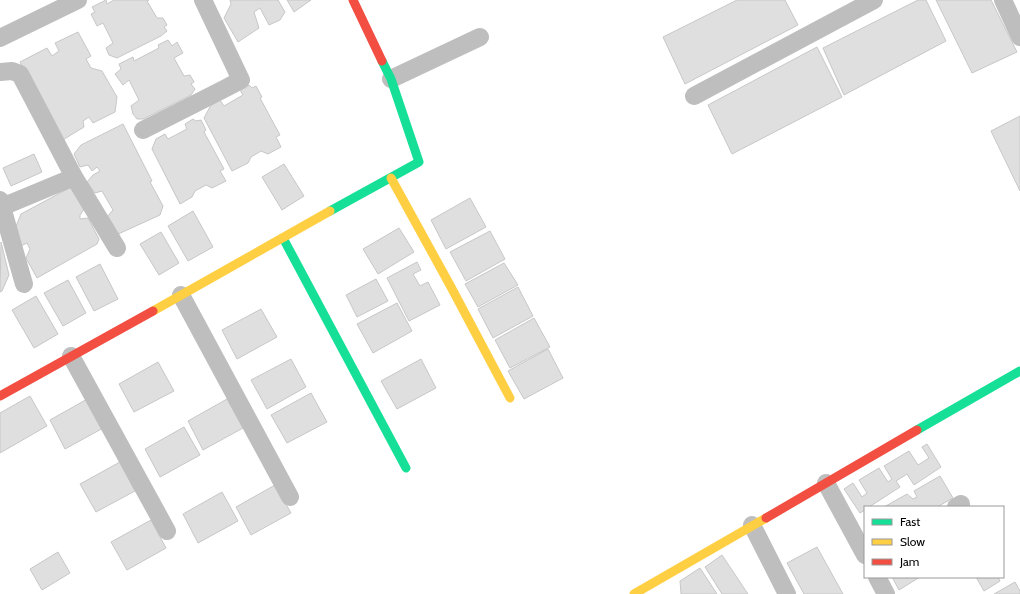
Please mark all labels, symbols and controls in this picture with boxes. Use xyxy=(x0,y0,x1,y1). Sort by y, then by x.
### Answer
legend xyxy=(864,506,1004,578)
text: Fast xyxy=(900,514,920,529)
text: Slow xyxy=(900,534,925,549)
text: Jam xyxy=(899,554,919,569)

